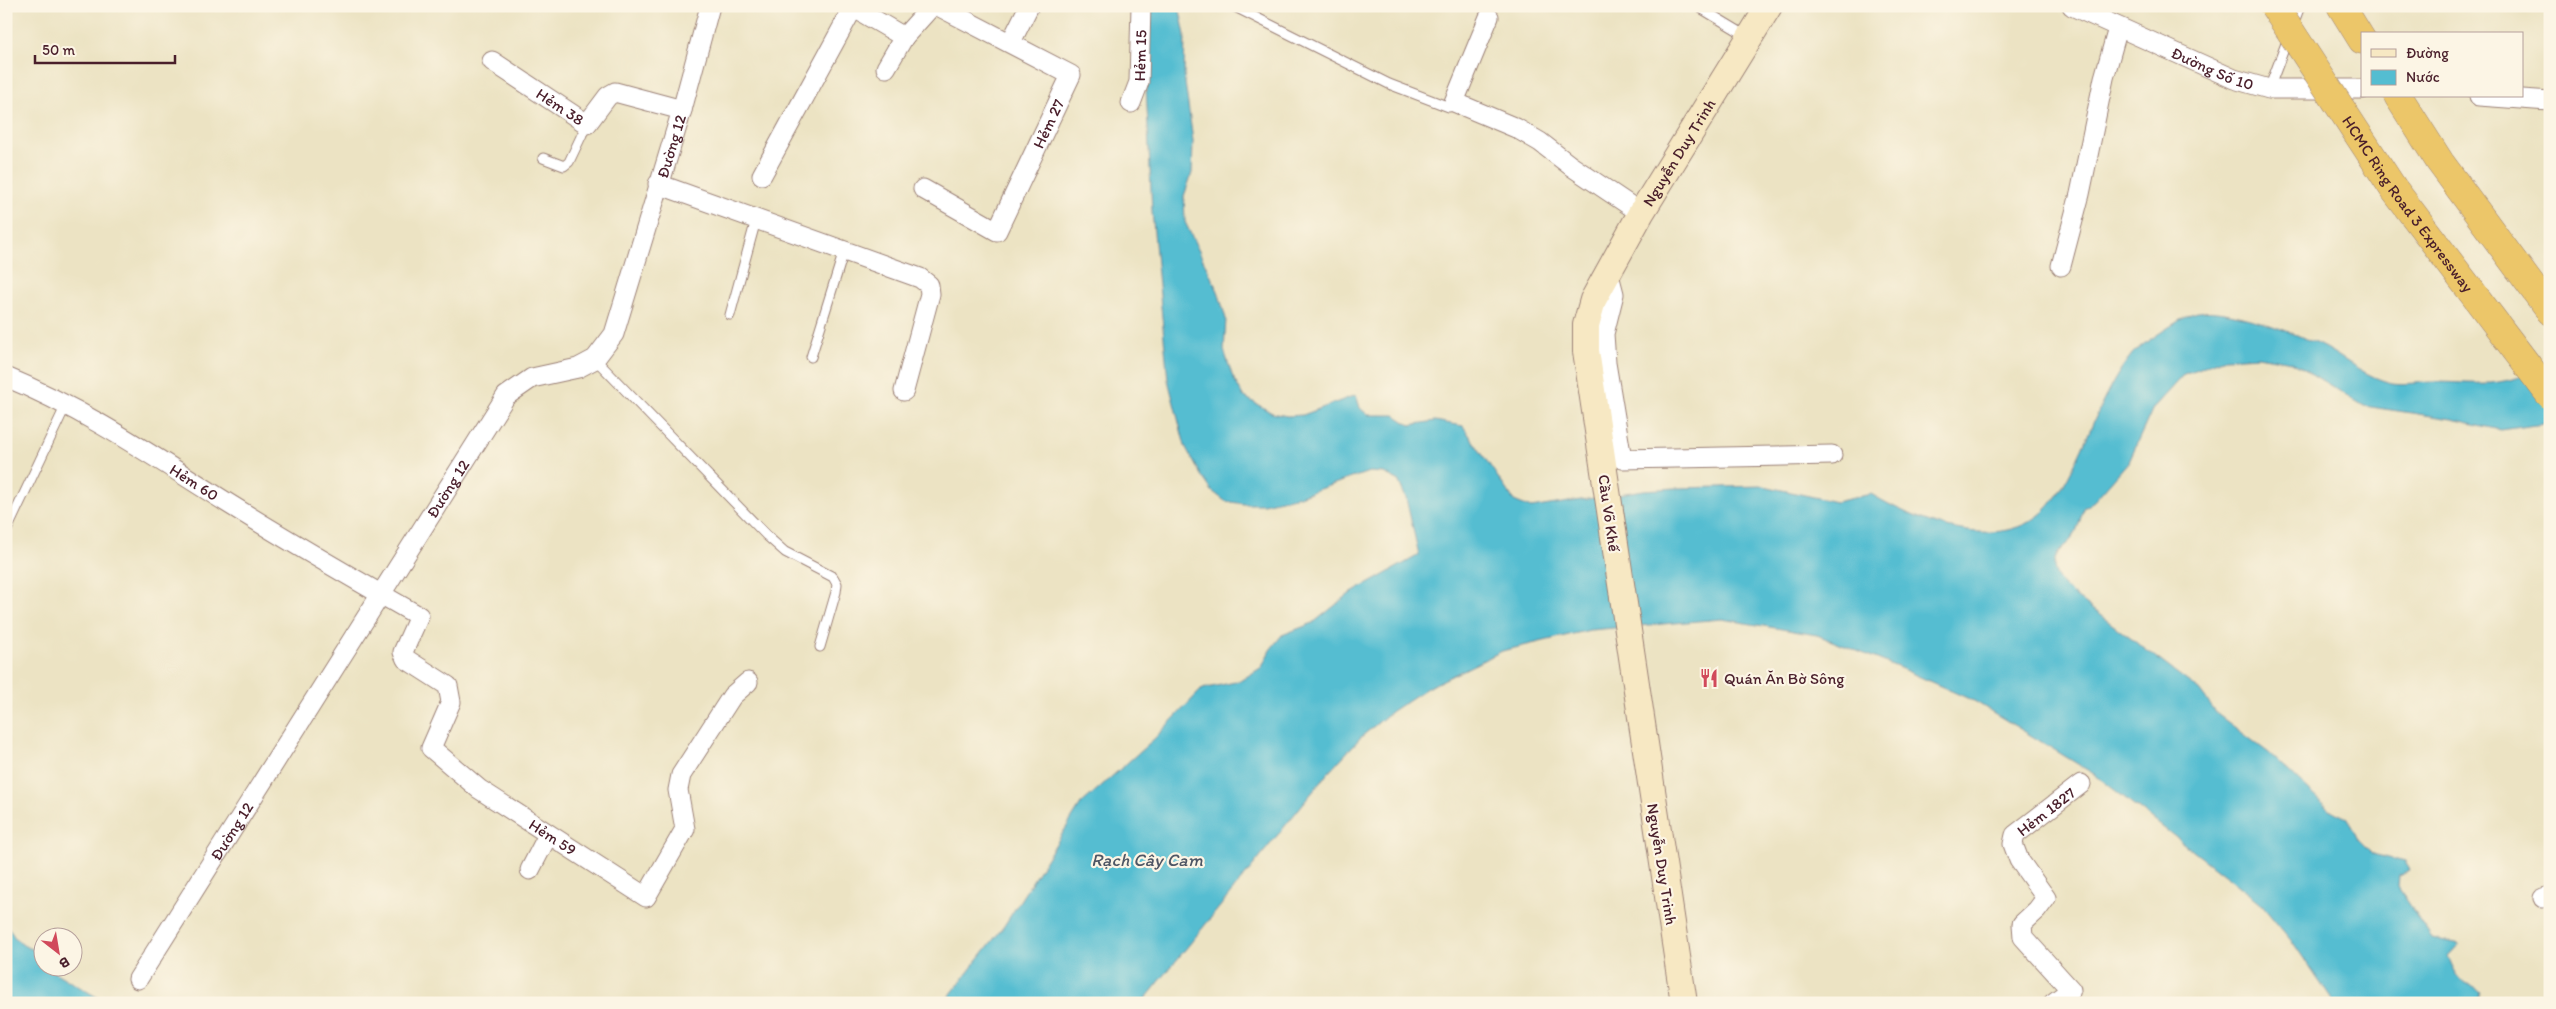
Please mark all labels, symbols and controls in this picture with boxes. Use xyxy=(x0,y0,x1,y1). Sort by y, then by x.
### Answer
street label: Hẻm 15 xyxy=(1130,29,1150,82)
scale bar xyxy=(35,32,175,64)
legend xyxy=(2361,32,2524,98)
text: 50 m xyxy=(42,41,75,59)
street label: Đường Số 10 xyxy=(2169,43,2256,94)
text: Đường xyxy=(2406,44,2449,62)
text: Nước xyxy=(2406,68,2440,86)
street label: Hẻm 38 xyxy=(533,84,588,129)
street label: Nguyễn Duy Trinh xyxy=(1638,95,1719,210)
street label: Hẻm 27 xyxy=(1028,96,1068,151)
street label: Đường 12 xyxy=(652,112,690,180)
street label: HCMC Ring Road 3 Expressway xyxy=(2339,112,2478,296)
street label: Đường 12 xyxy=(422,455,473,521)
street label: Hẻm 60 xyxy=(166,459,222,505)
street label: Cầu Võ Khế xyxy=(1594,473,1624,553)
restaurant icon: Quán Ăn Bờ Sông xyxy=(1698,667,1720,689)
place label: Quán Ăn Bờ Sông xyxy=(1724,669,1845,688)
street label: Hẻm 1827 xyxy=(2013,783,2079,840)
street label: Đường 12 xyxy=(206,798,257,864)
street label: Nguyễn Duy Trinh xyxy=(1643,802,1681,926)
street label: Hẻm 59 xyxy=(526,815,580,859)
water label: Rạch Cây Cam xyxy=(1091,849,1204,871)
north arrow xyxy=(32,926,82,976)
text: B xyxy=(56,953,73,972)

